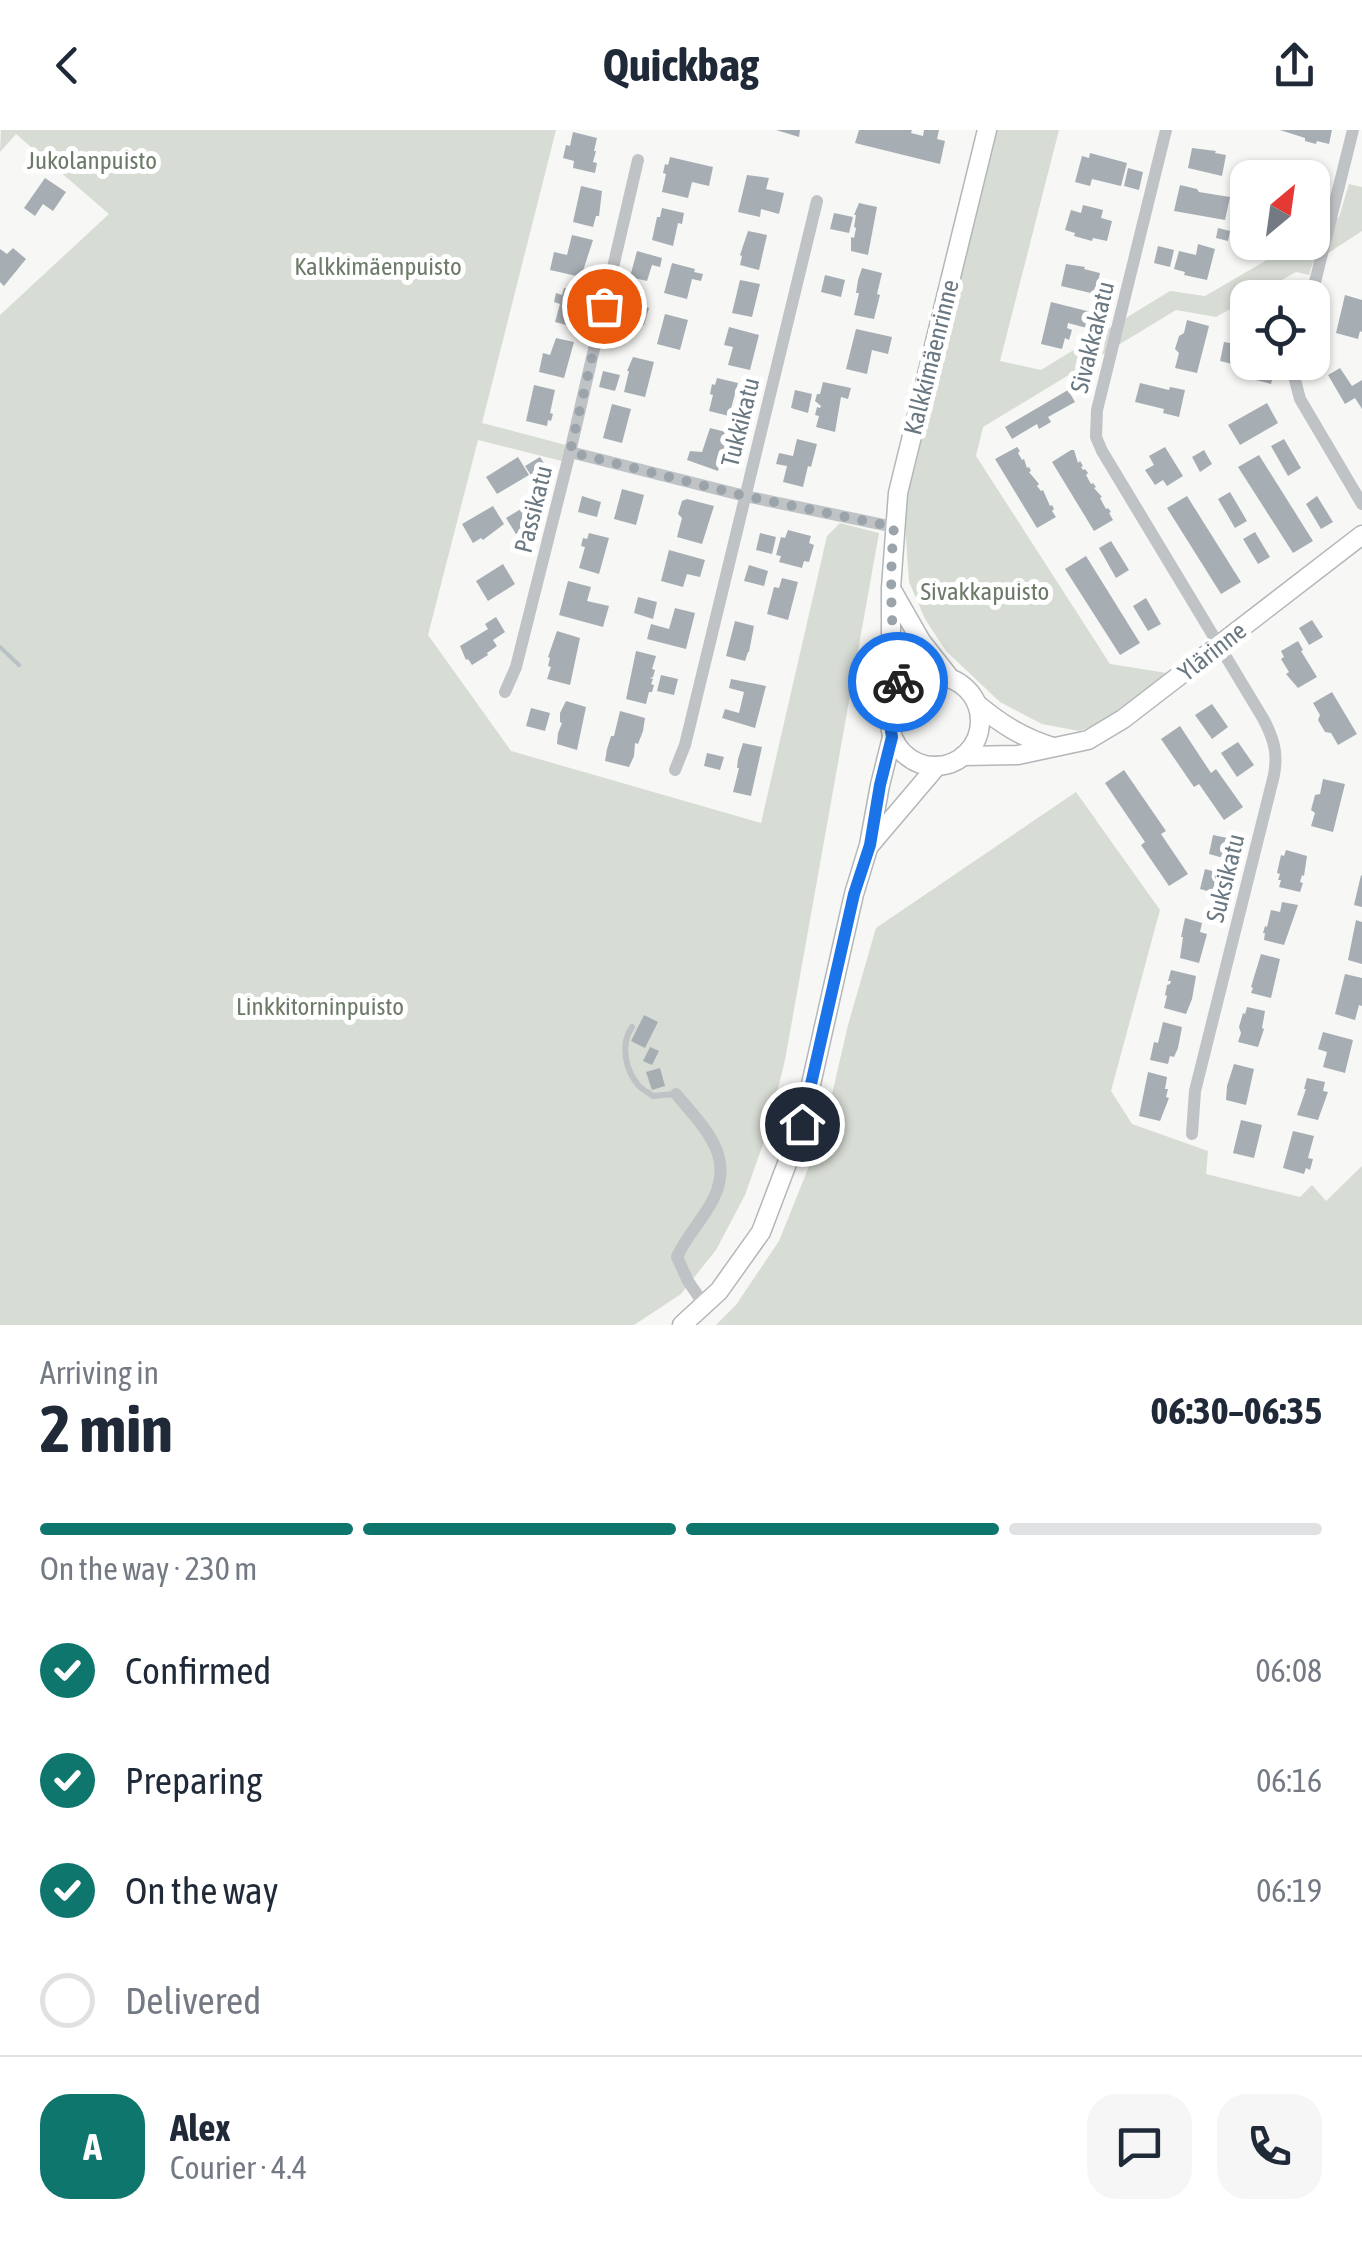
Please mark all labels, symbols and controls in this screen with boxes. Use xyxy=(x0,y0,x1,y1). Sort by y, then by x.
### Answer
icon: back xyxy=(40,38,95,93)
icon: share xyxy=(1267,38,1322,93)
text: Quickbag xyxy=(603,39,759,91)
park label: Jukolanpuisto xyxy=(27,146,157,174)
north arrow xyxy=(1230,160,1330,260)
map controls xyxy=(1230,160,1330,380)
park label: Kalkkimäenpuisto xyxy=(294,252,462,280)
pin xyxy=(562,264,647,349)
street label: Kalkkimäenrinne xyxy=(898,277,964,437)
icon: bag xyxy=(577,279,632,334)
street label: Sivakkakatu xyxy=(1065,279,1119,395)
button: locate xyxy=(1230,280,1330,380)
street label: Tukkikatu xyxy=(715,375,765,469)
street label: Passikatu xyxy=(509,463,557,555)
park label: Sivakkapuisto xyxy=(921,577,1049,605)
street label: Ylärinne xyxy=(1173,616,1251,686)
courier xyxy=(848,632,948,732)
icon: bike xyxy=(871,655,926,710)
street label: Suksikatu xyxy=(1201,831,1249,925)
park label: Linkkitorninpuisto xyxy=(236,992,404,1020)
pin xyxy=(760,1082,845,1167)
icon: home xyxy=(775,1097,830,1152)
text: Arriving in xyxy=(40,1354,159,1391)
text: 06:30–06:35 xyxy=(1150,1389,1322,1432)
text: 2 min xyxy=(40,1391,173,1466)
text: On the way · 230 m xyxy=(40,1550,257,1587)
icon: check xyxy=(40,1643,95,1698)
text: Confirmed xyxy=(125,1649,271,1692)
text: 06:08 xyxy=(1256,1652,1322,1689)
icon: check xyxy=(40,1753,95,1808)
text: Preparing xyxy=(125,1759,263,1802)
text: 06:16 xyxy=(1256,1762,1322,1799)
icon: check xyxy=(40,1863,95,1918)
text: On the way xyxy=(125,1869,278,1912)
text: 06:19 xyxy=(1256,1872,1322,1909)
text: Delivered xyxy=(125,1979,261,2022)
button: chat xyxy=(1087,2094,1192,2199)
button: phone xyxy=(1217,2094,1322,2199)
text: Alex xyxy=(170,2106,231,2149)
text: A xyxy=(83,2125,102,2168)
text: Courier · 4.4 xyxy=(170,2149,307,2186)

